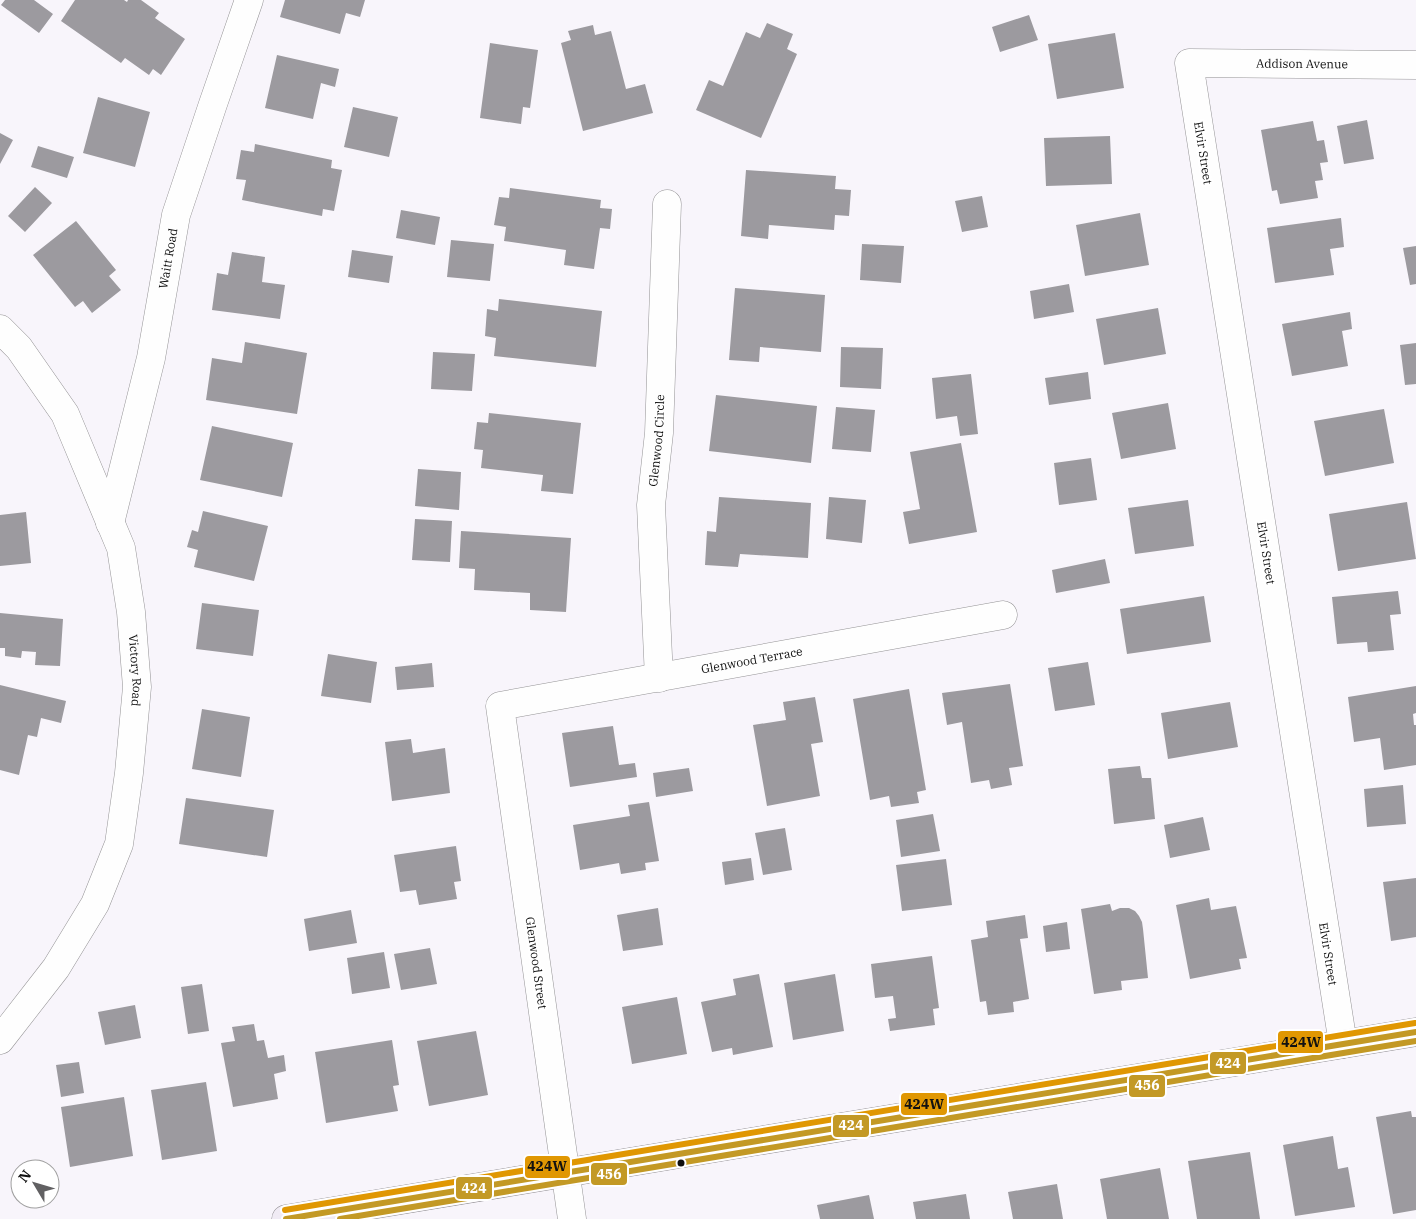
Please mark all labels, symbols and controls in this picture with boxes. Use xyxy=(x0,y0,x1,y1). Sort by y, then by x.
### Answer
street label: Addison Avenue xyxy=(1256,56,1348,71)
street label: Elvir Street xyxy=(1191,120,1216,185)
street label: Waitt Road xyxy=(155,227,181,290)
street label: Glenwood Circle xyxy=(645,394,667,487)
street label: Elvir Street xyxy=(1254,520,1279,585)
street label: Victory Road xyxy=(126,634,145,707)
street label: Glenwood Terrace xyxy=(700,643,804,676)
street label: Glenwood Street xyxy=(523,916,550,1010)
street label: Elvir Street xyxy=(1316,921,1341,986)
line badge: 424W xyxy=(1277,1030,1324,1054)
text: 424W xyxy=(1281,1033,1321,1051)
line badge: 424 xyxy=(1209,1051,1247,1075)
text: 424 xyxy=(1215,1054,1241,1072)
line badge: 456 xyxy=(1128,1074,1166,1098)
text: 456 xyxy=(1134,1076,1160,1094)
line badge: 424W xyxy=(900,1092,948,1116)
text: 424W xyxy=(904,1095,944,1113)
line badge: 424 xyxy=(832,1114,870,1138)
text: 424 xyxy=(838,1116,864,1134)
line badge: 424W xyxy=(524,1155,571,1179)
text: 424W xyxy=(527,1157,567,1175)
unlabelled marker xyxy=(676,1158,686,1168)
north arrow xyxy=(10,1159,60,1209)
line badge: 456 xyxy=(590,1162,628,1186)
text: 456 xyxy=(596,1165,622,1183)
text: N xyxy=(14,1166,35,1186)
line badge: 424 xyxy=(455,1176,493,1200)
text: 424 xyxy=(461,1179,487,1197)

